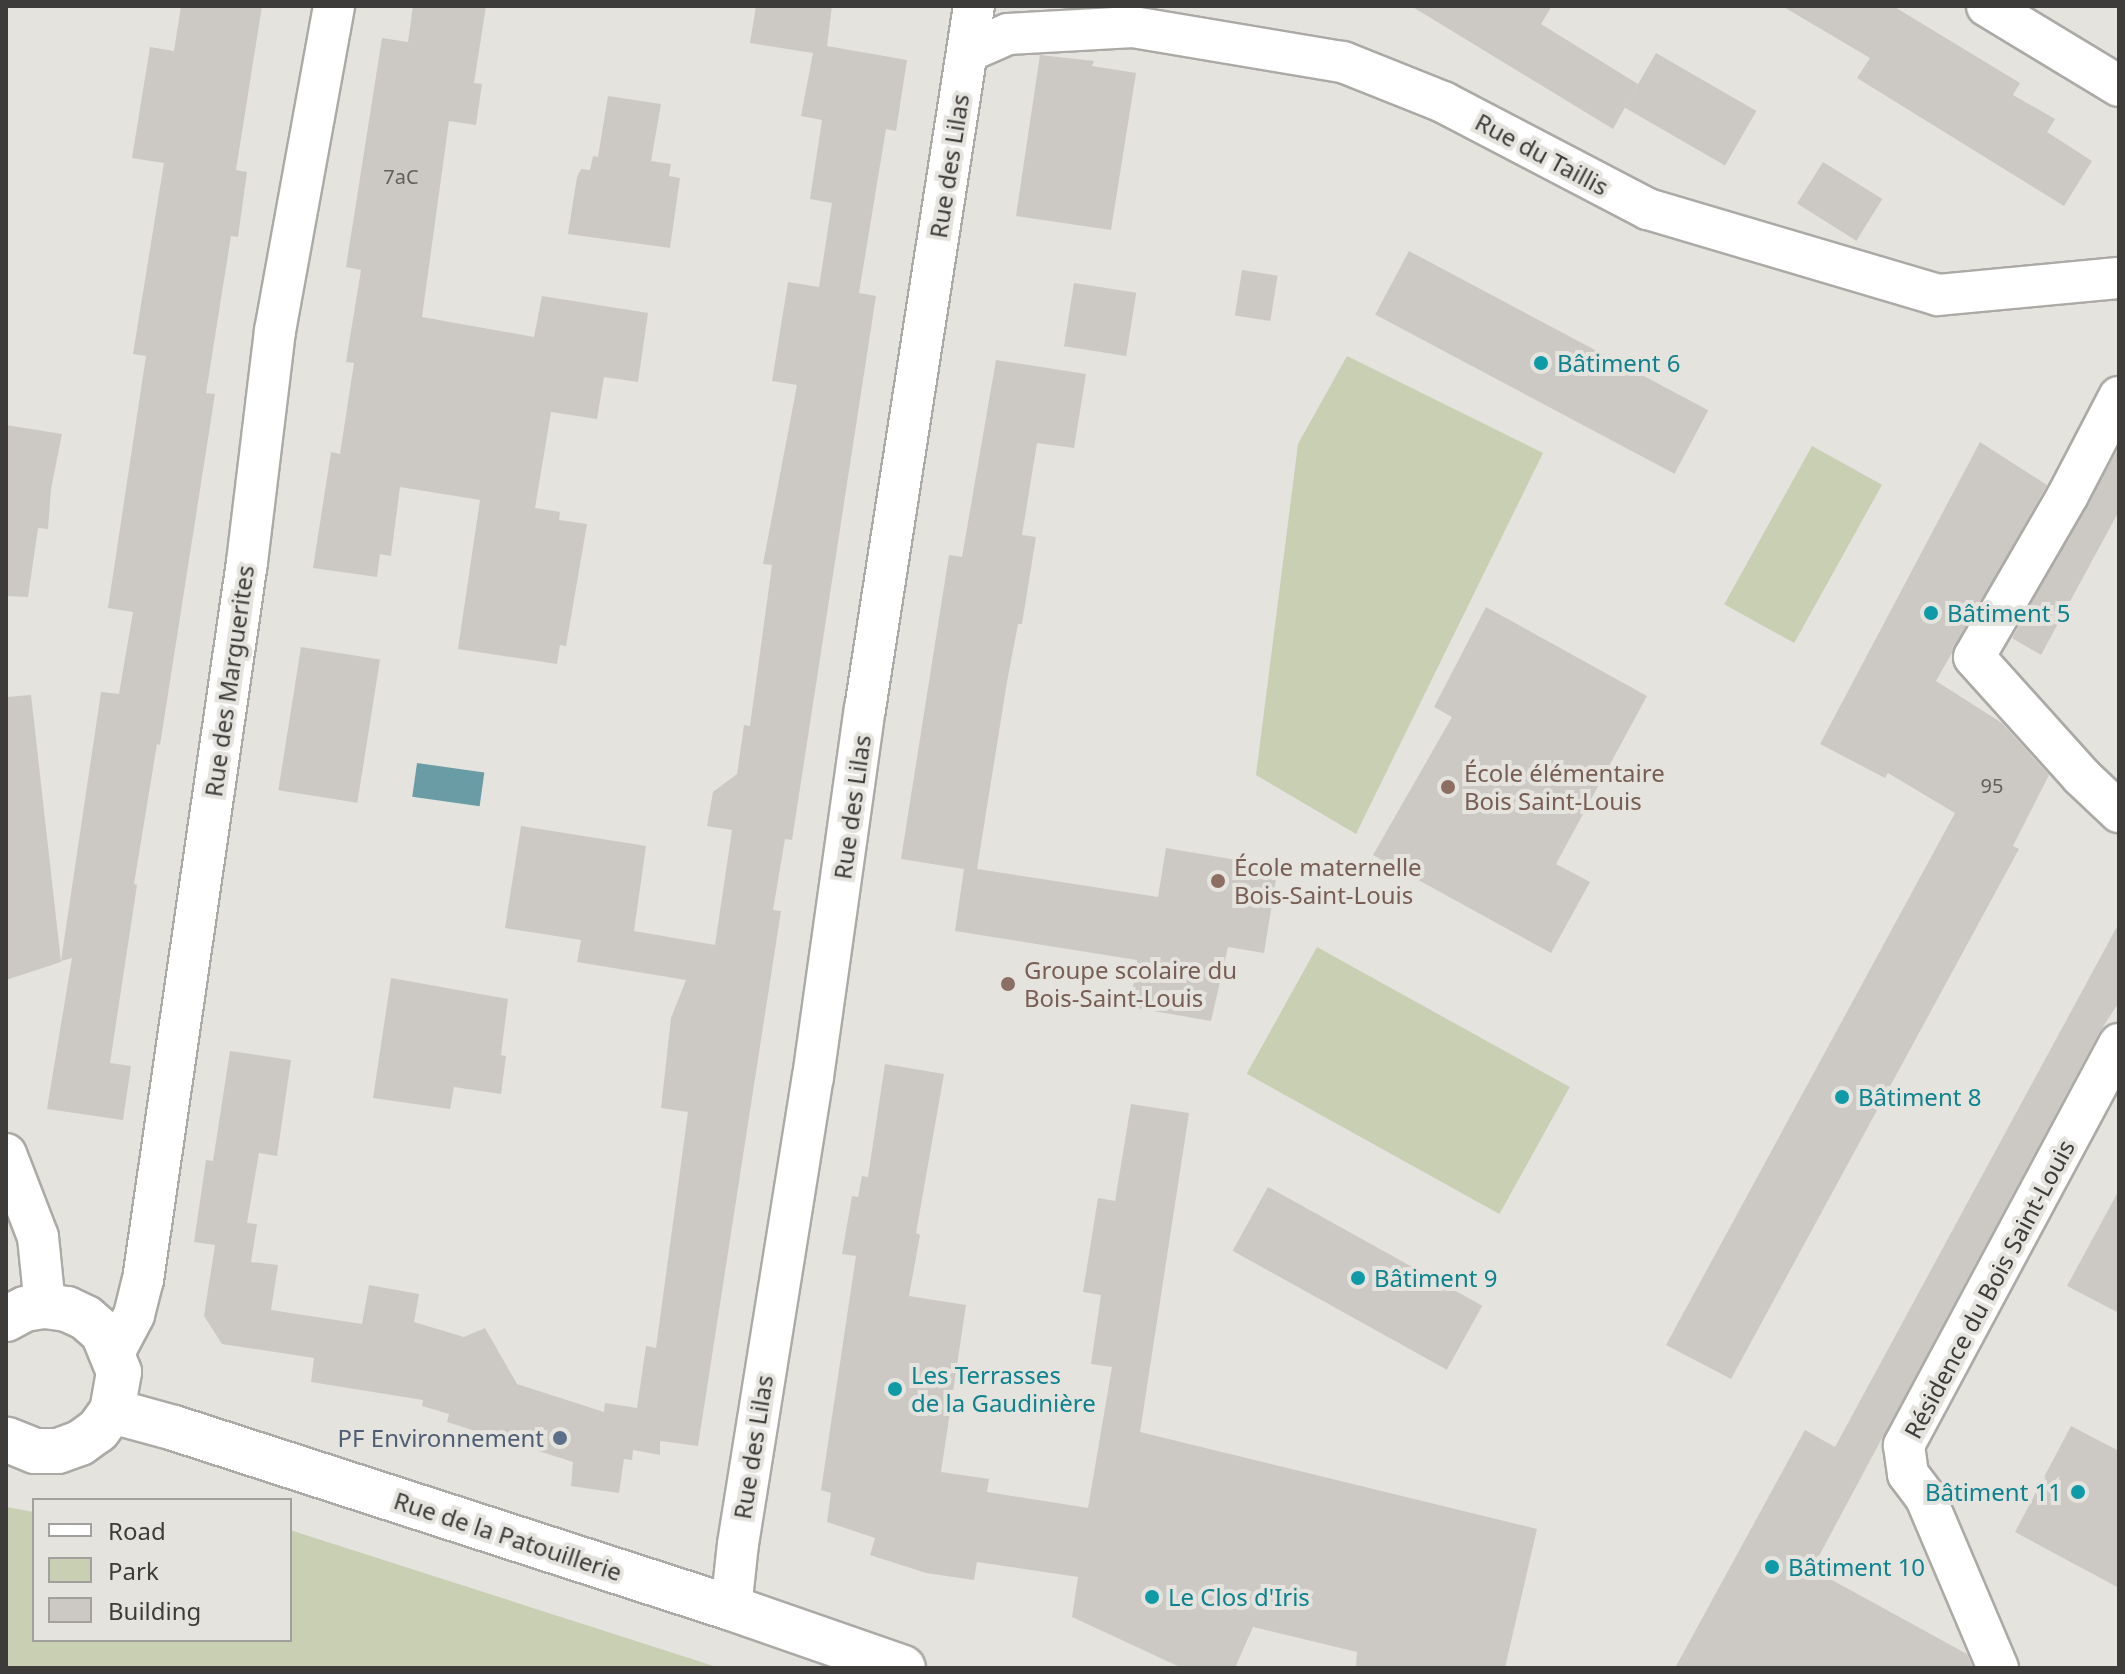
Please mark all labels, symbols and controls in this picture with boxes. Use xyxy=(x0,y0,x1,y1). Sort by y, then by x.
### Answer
street label: Rue des Lilas xyxy=(923,92,975,240)
street label: Rue du Taillis xyxy=(1471,107,1613,201)
house number: 7aC xyxy=(383,164,419,188)
place label: Bâtiment 6 xyxy=(1557,349,1680,377)
marker: Bâtiment 6 xyxy=(1532,354,1550,372)
street label: Rue des Marguerites xyxy=(198,563,260,799)
place label: Bâtiment 5 xyxy=(1947,599,2070,627)
marker: Bâtiment 5 xyxy=(1922,604,1940,622)
street label: Rue des Lilas xyxy=(828,733,876,881)
place label: École élémentaire Bois Saint-Louis xyxy=(1464,759,1665,815)
house number: 95 xyxy=(1981,773,2003,797)
marker: École élémentaire Bois Saint-Louis xyxy=(1439,778,1457,796)
place label: École maternelle Bois-Saint-Louis xyxy=(1234,853,1422,909)
marker: École maternelle Bois-Saint-Louis xyxy=(1209,872,1227,890)
place label: Groupe scolaire du Bois-Saint-Louis xyxy=(1024,956,1237,1012)
marker: Groupe scolaire du Bois-Saint-Louis xyxy=(999,975,1017,993)
place label: Bâtiment 8 xyxy=(1858,1083,1981,1111)
marker: Bâtiment 8 xyxy=(1833,1088,1851,1106)
street label: Résidence du Bois Saint-Louis xyxy=(1898,1135,2080,1443)
place label: Bâtiment 9 xyxy=(1374,1264,1497,1292)
marker: Bâtiment 9 xyxy=(1349,1269,1367,1287)
place label: Les Terrasses de la Gaudinière xyxy=(911,1361,1096,1417)
street label: Rue des Lilas xyxy=(727,1373,779,1521)
marker: Les Terrasses de la Gaudinière xyxy=(886,1380,904,1398)
place label: PF Environnement xyxy=(338,1424,544,1452)
marker: PF Environnement xyxy=(551,1429,569,1447)
place label: Bâtiment 11 xyxy=(1925,1478,2062,1506)
marker: Bâtiment 11 xyxy=(2069,1483,2087,1501)
street label: Rue de la Patouillerie xyxy=(391,1486,625,1586)
legend xyxy=(32,1498,292,1642)
text: Road xyxy=(108,1514,166,1547)
place label: Bâtiment 10 xyxy=(1788,1553,1925,1581)
text: Park xyxy=(108,1554,159,1587)
marker: Bâtiment 10 xyxy=(1763,1558,1781,1576)
place label: Le Clos d'Iris xyxy=(1168,1583,1310,1611)
marker: Le Clos d'Iris xyxy=(1143,1588,1161,1606)
text: Building xyxy=(108,1594,201,1627)

